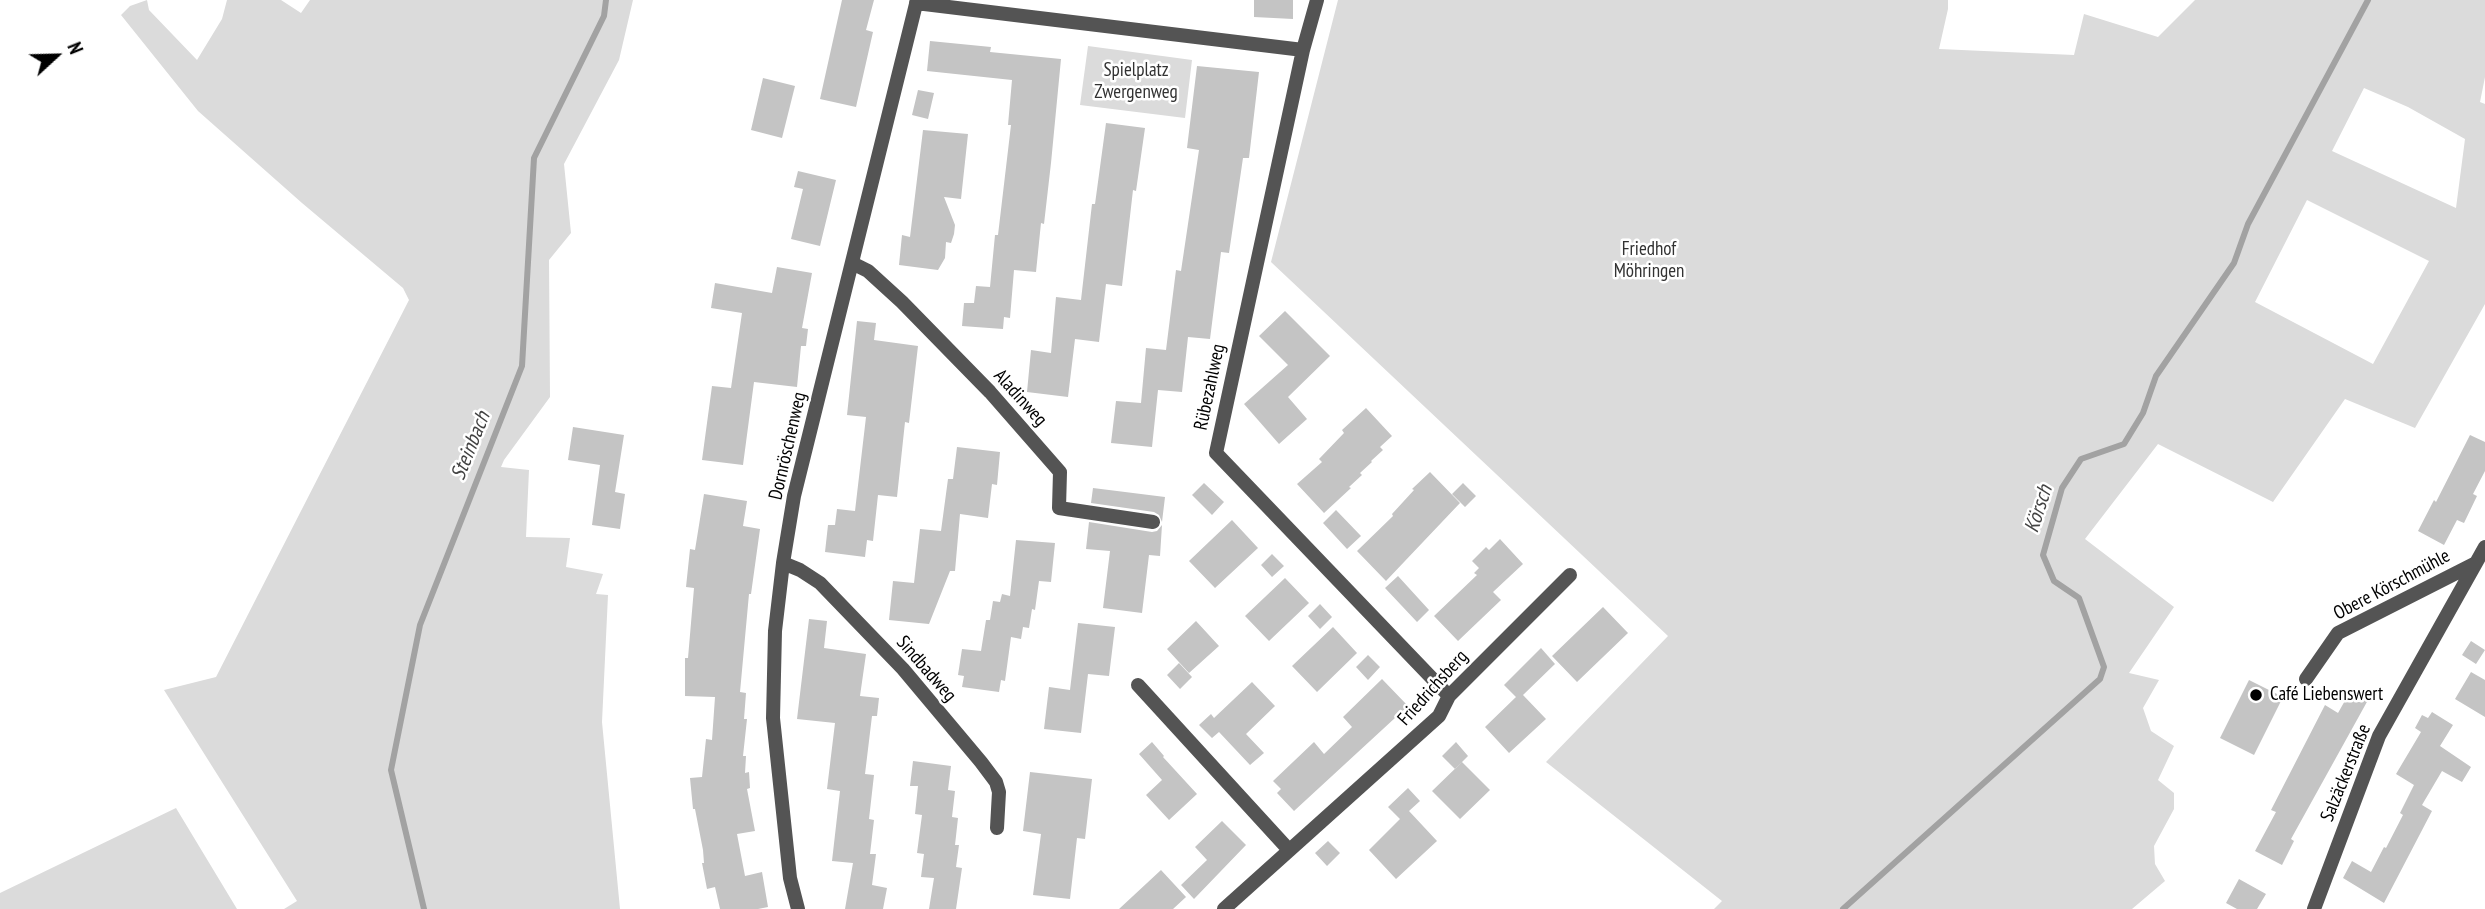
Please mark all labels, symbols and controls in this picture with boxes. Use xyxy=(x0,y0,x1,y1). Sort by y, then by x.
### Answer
north arrow xyxy=(21,21,91,91)
text: N xyxy=(62,39,89,57)
park label: Spielplatz Zwergenweg xyxy=(1094,60,1178,104)
park label: Friedhof Möhringen xyxy=(1614,239,1684,283)
street label: Rübezahlweg xyxy=(1190,342,1230,432)
street label: Aladinweg xyxy=(989,365,1051,431)
street label: Dornröschenweg xyxy=(765,390,811,502)
water label: Steinbach xyxy=(446,408,496,484)
water label: Körsch xyxy=(2020,482,2058,536)
street label: Obere Körschmühle xyxy=(2330,545,2454,625)
street label: Sindbadweg xyxy=(891,631,961,707)
street label: Friedrichsberg xyxy=(1393,646,1473,730)
place label: Café Liebenswert xyxy=(2270,684,2383,706)
marker: Café Liebenswert xyxy=(2248,687,2264,703)
street label: Salzäckerstraße xyxy=(2316,721,2376,825)

